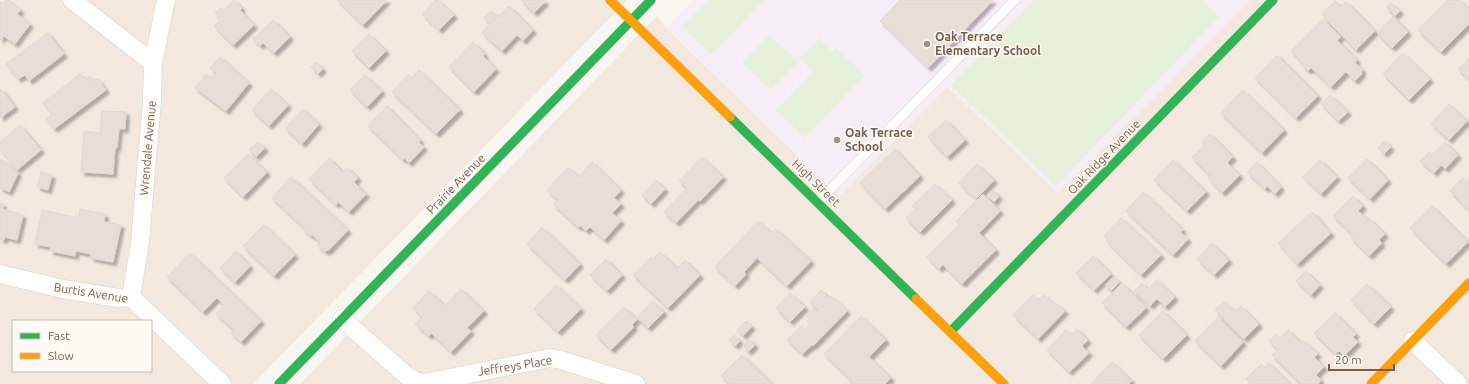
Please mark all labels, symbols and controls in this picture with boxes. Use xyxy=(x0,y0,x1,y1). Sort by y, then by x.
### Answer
place label: Oak Terrace Elementary School xyxy=(935,30,1041,57)
marker: Oak Terrace Elementary School xyxy=(922,39,932,49)
street label: Wrendale Avenue xyxy=(137,100,158,196)
street label: Oak Ridge Avenue xyxy=(1065,117,1143,197)
place label: Oak Terrace School xyxy=(845,126,913,153)
marker: Oak Terrace School xyxy=(832,135,842,145)
street label: Prairie Avenue xyxy=(424,151,487,216)
street label: High Street xyxy=(790,157,843,209)
street label: Burtis Avenue xyxy=(53,280,129,305)
legend xyxy=(12,320,152,372)
text: Fast xyxy=(48,329,70,342)
scale bar xyxy=(1329,346,1394,372)
text: Slow xyxy=(48,349,74,362)
street label: Jeffreys Place xyxy=(477,353,553,378)
text: 20 m xyxy=(1335,353,1362,366)

